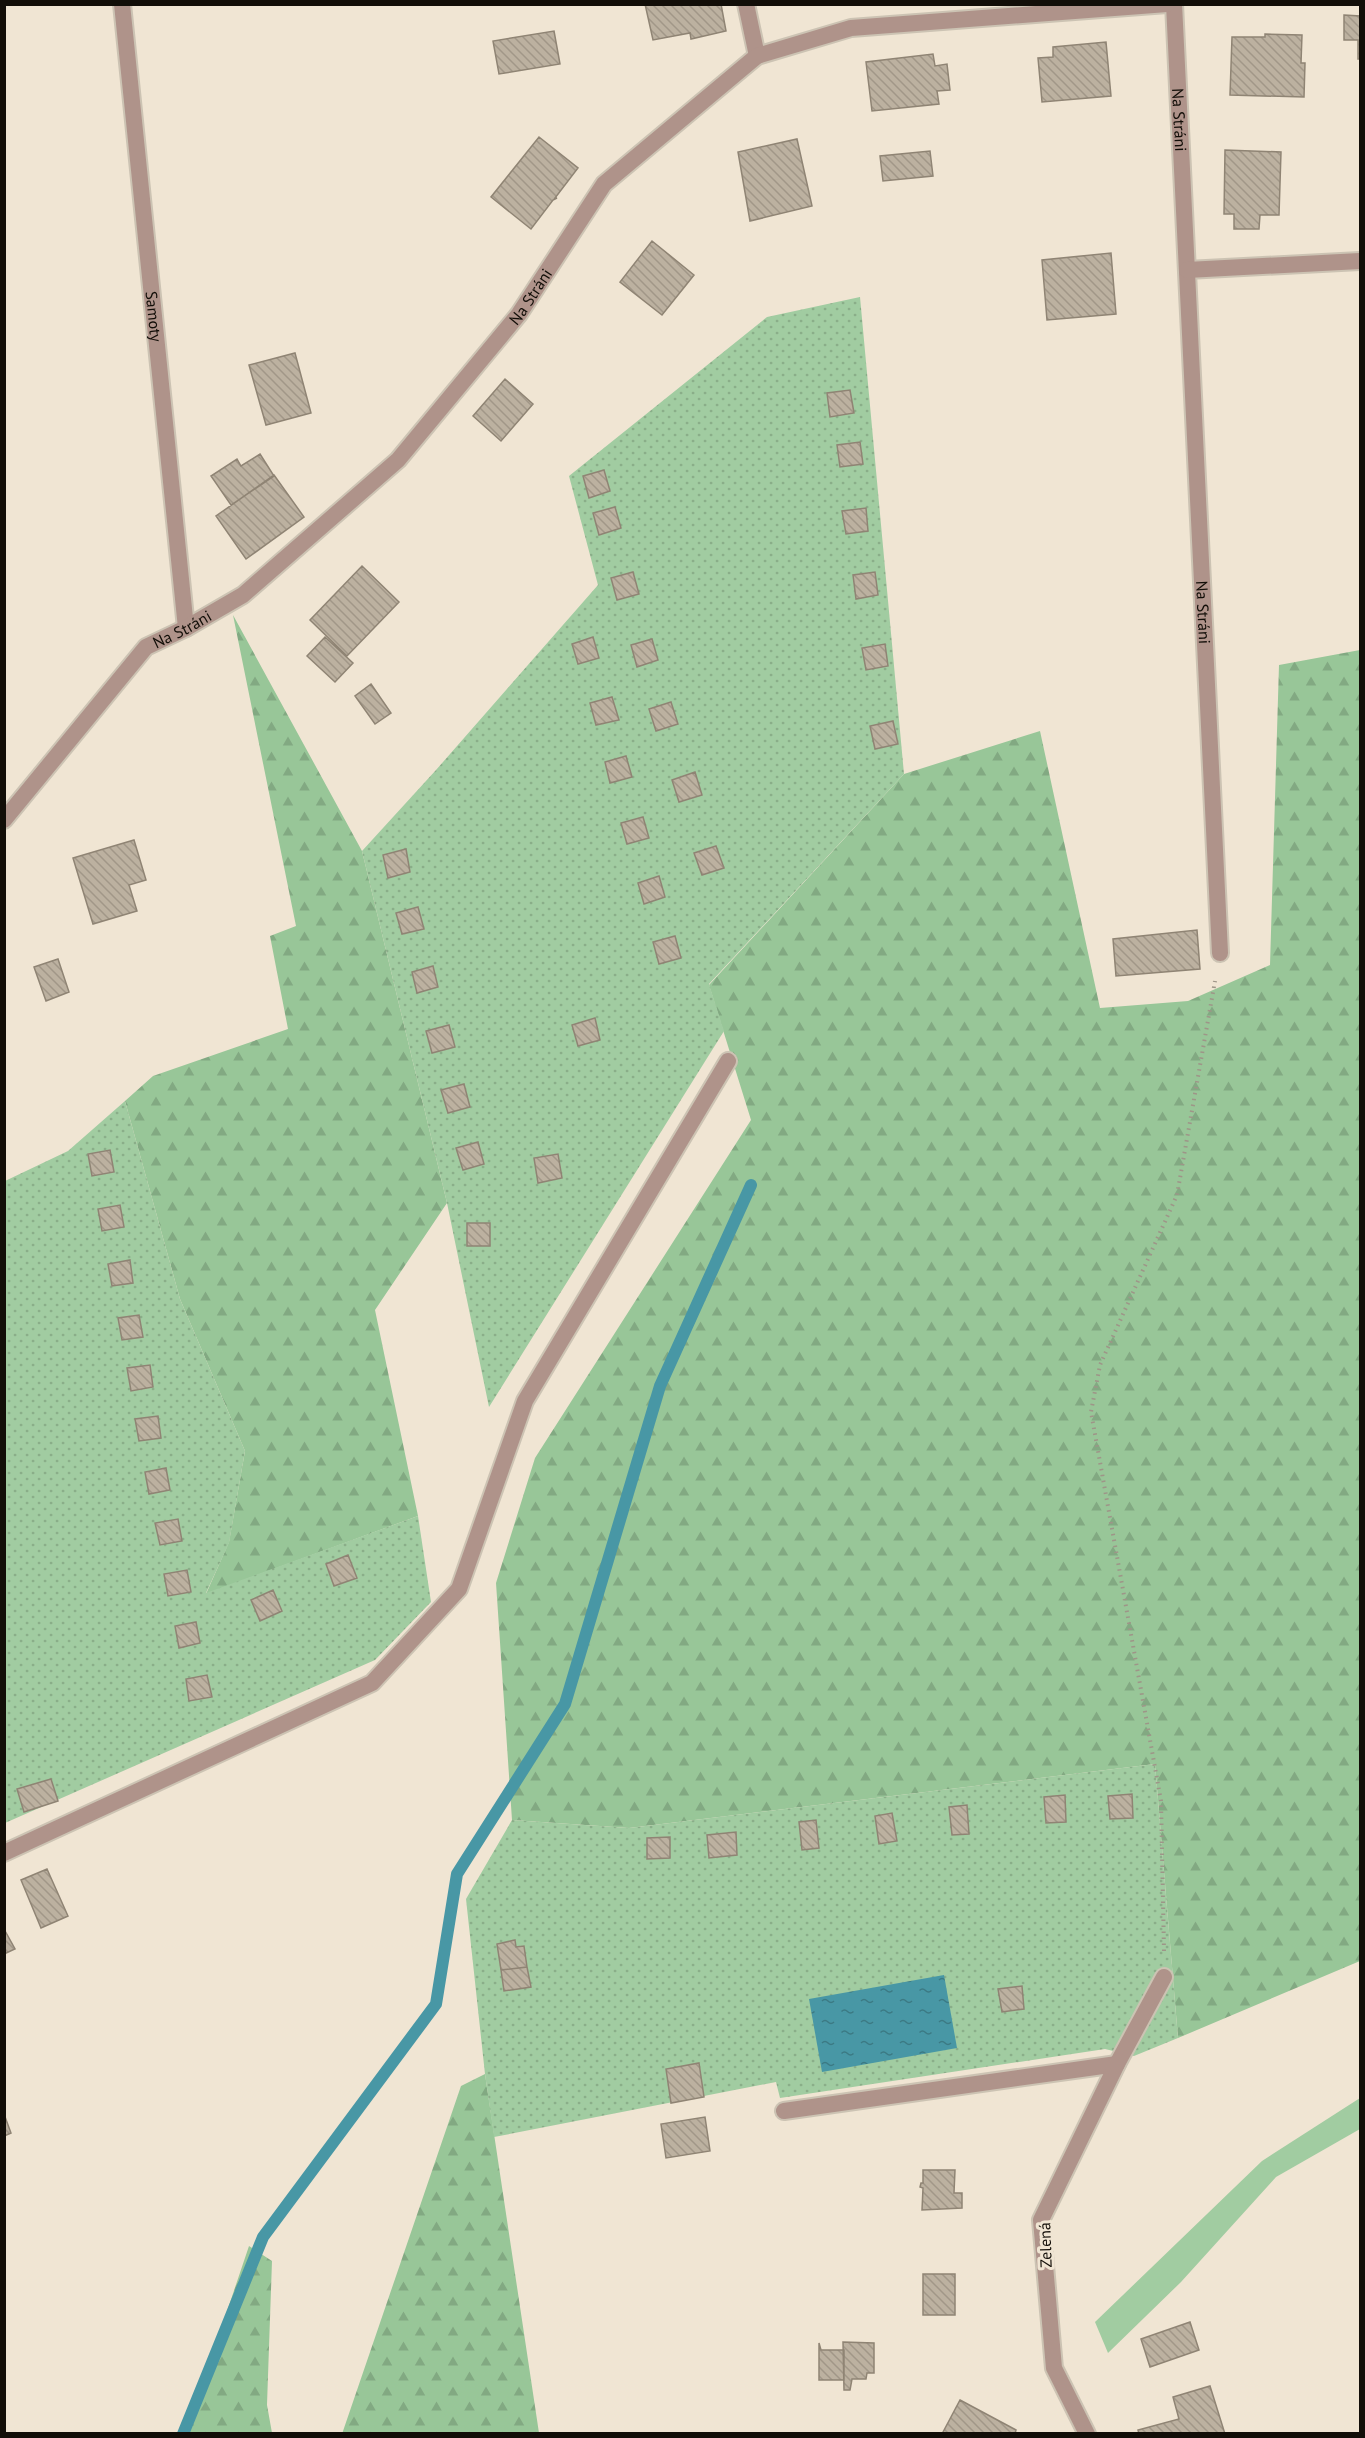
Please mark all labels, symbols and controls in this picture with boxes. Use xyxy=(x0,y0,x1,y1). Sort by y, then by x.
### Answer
street label: Na Stráni xyxy=(1168,88,1191,152)
street label: Na Stráni xyxy=(504,265,556,329)
street label: Samoty xyxy=(141,290,167,343)
street label: Na Stráni xyxy=(1192,580,1215,644)
street label: Na Stráni xyxy=(149,606,215,652)
street label: Zelená xyxy=(1034,2222,1056,2268)

